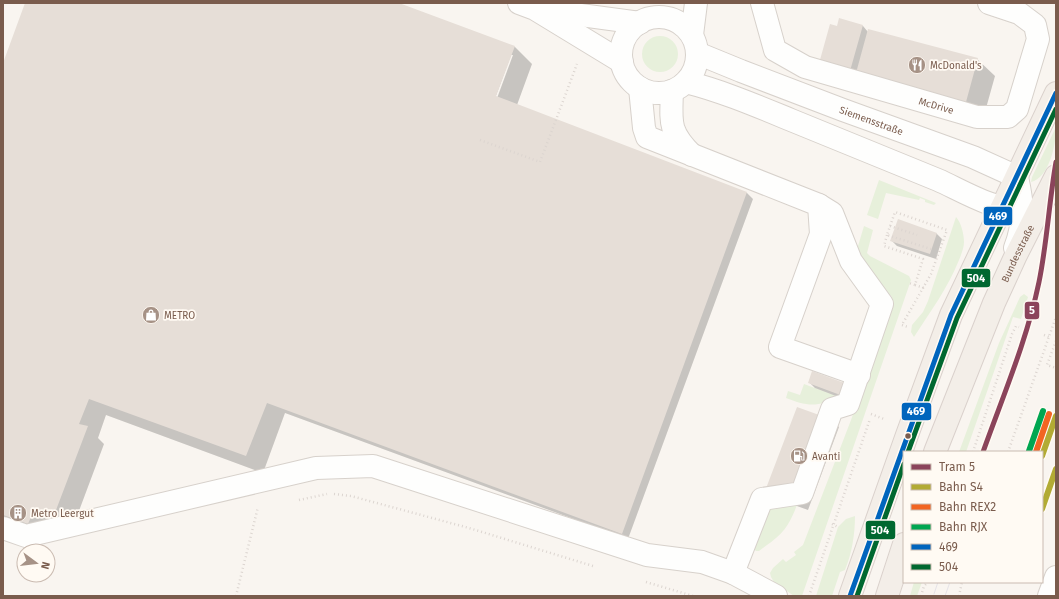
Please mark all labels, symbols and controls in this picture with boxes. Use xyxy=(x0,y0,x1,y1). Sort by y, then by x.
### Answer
restaurant icon: McDonald's xyxy=(907,55,927,75)
place label: McDonald's xyxy=(930,60,982,72)
street label: McDrive xyxy=(917,95,955,117)
street label: Siemensstraße xyxy=(838,104,905,138)
line badge: 469 xyxy=(983,206,1013,226)
text: 469 xyxy=(989,210,1007,223)
street label: Bundesstraße xyxy=(999,223,1037,285)
line badge: 504 xyxy=(961,268,991,288)
text: 504 xyxy=(967,272,985,285)
line badge: 5 xyxy=(1024,301,1040,320)
text: 5 xyxy=(1029,304,1035,317)
shop icon: METRO xyxy=(141,305,161,325)
place label: METRO xyxy=(164,310,195,322)
line badge: 469 xyxy=(901,402,932,421)
text: 469 xyxy=(907,405,925,418)
unlabelled marker xyxy=(903,431,913,441)
fuel station icon: Avanti xyxy=(789,446,809,466)
place label: Avanti xyxy=(812,451,840,463)
legend xyxy=(903,451,1043,583)
text: Tram 5 xyxy=(939,460,975,474)
text: Bahn S4 xyxy=(939,480,984,494)
text: Bahn REX2 xyxy=(939,500,996,514)
building icon: Metro Leergut xyxy=(8,503,28,523)
place label: Metro Leergut xyxy=(31,508,94,520)
line badge: 504 xyxy=(865,520,896,540)
text: Bahn RJX xyxy=(939,520,988,534)
text: 504 xyxy=(871,524,889,537)
text: 469 xyxy=(939,540,958,554)
north arrow xyxy=(16,543,56,583)
text: N xyxy=(38,560,52,571)
text: 504 xyxy=(939,560,959,574)

